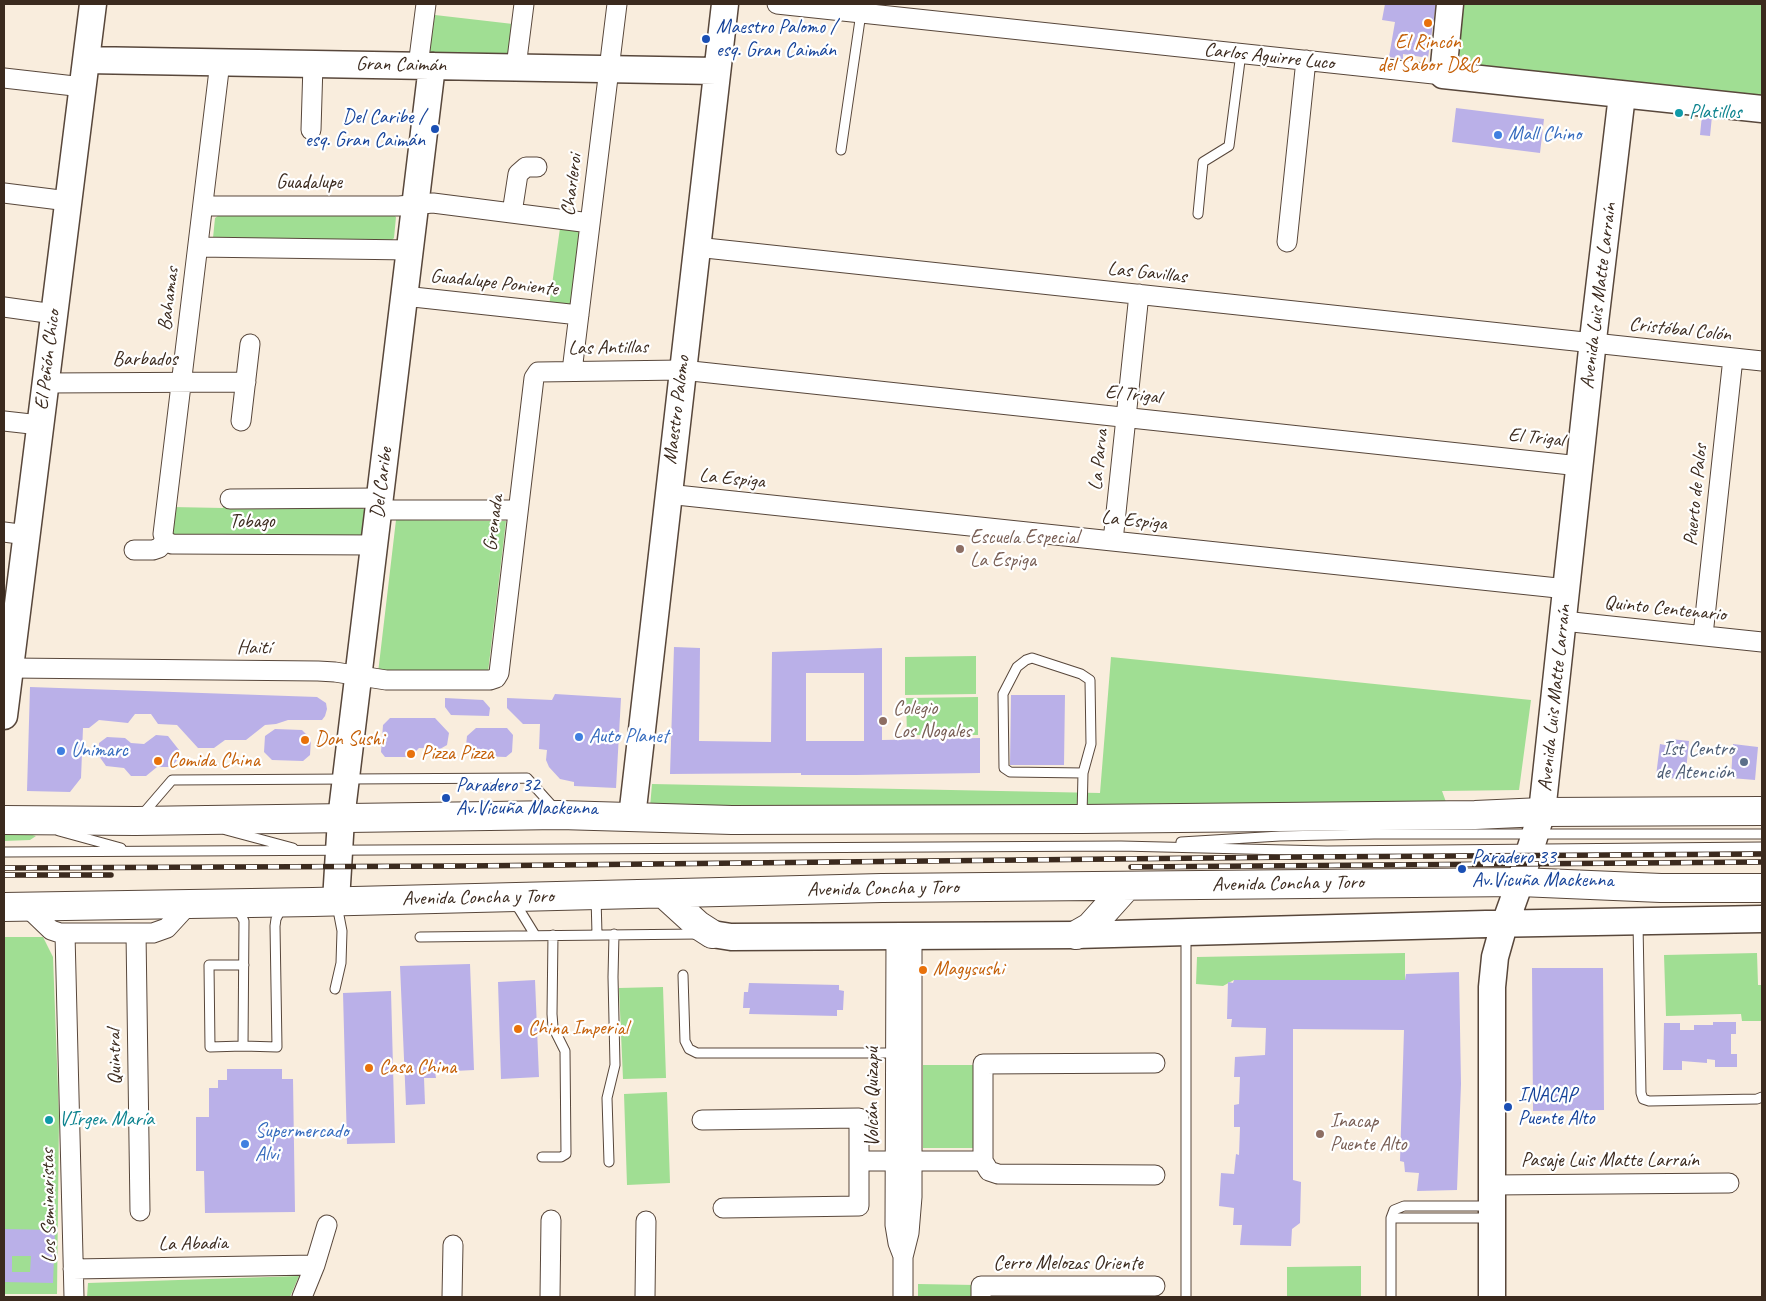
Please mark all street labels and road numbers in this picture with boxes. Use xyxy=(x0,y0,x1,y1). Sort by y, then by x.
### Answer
street label: Carlos Aguirre Luco xyxy=(1203,38,1335,76)
street label: Gran Caimán xyxy=(356,52,446,78)
street label: Charleroi xyxy=(556,153,588,217)
street label: Guadalupe xyxy=(276,171,342,195)
street label: Avenida Luis Matte Larraín xyxy=(1576,202,1622,390)
street label: Las Gavillas xyxy=(1106,257,1188,289)
street label: Guadalupe Poniente xyxy=(429,264,559,302)
street label: Bahamas xyxy=(153,266,185,332)
street label: El Peñón Chico xyxy=(30,309,66,411)
street label: Cristóbal Colón xyxy=(1628,313,1732,347)
street label: Las Antillas xyxy=(568,335,648,361)
street label: Barbados xyxy=(113,348,177,372)
street label: Maestro Palomo xyxy=(658,354,696,466)
street label: El Trigal xyxy=(1104,380,1162,410)
street label: El Trigal xyxy=(1507,423,1565,453)
street label: La Parva xyxy=(1084,428,1114,492)
street label: Puerto de Palos xyxy=(1679,443,1713,547)
street label: Del Caribe xyxy=(366,446,398,520)
street label: La Espiga xyxy=(698,464,766,494)
street label: Grenada xyxy=(479,493,509,553)
street label: La Espiga xyxy=(1100,506,1168,536)
street label: Tobago xyxy=(229,510,275,534)
street label: Quinto Centenario xyxy=(1603,591,1727,627)
street label: Avenida Luis Matte Larraín xyxy=(1533,604,1577,792)
street label: Haití xyxy=(237,636,271,660)
street label: Avenida Concha y Toro xyxy=(1212,871,1364,897)
street label: Avenida Concha y Toro xyxy=(807,876,959,902)
street label: Avenida Concha y Toro xyxy=(402,885,554,911)
street label: Quintral xyxy=(103,1029,127,1085)
street label: Volcán Quizapú xyxy=(861,1047,885,1147)
street label: Los Seminaristas xyxy=(36,1149,62,1263)
street label: Pasaje Luis Matte Larraín xyxy=(1521,1149,1699,1173)
street label: La Abadia xyxy=(158,1231,228,1257)
street label: Cerro Melozas Oriente xyxy=(993,1252,1143,1276)

